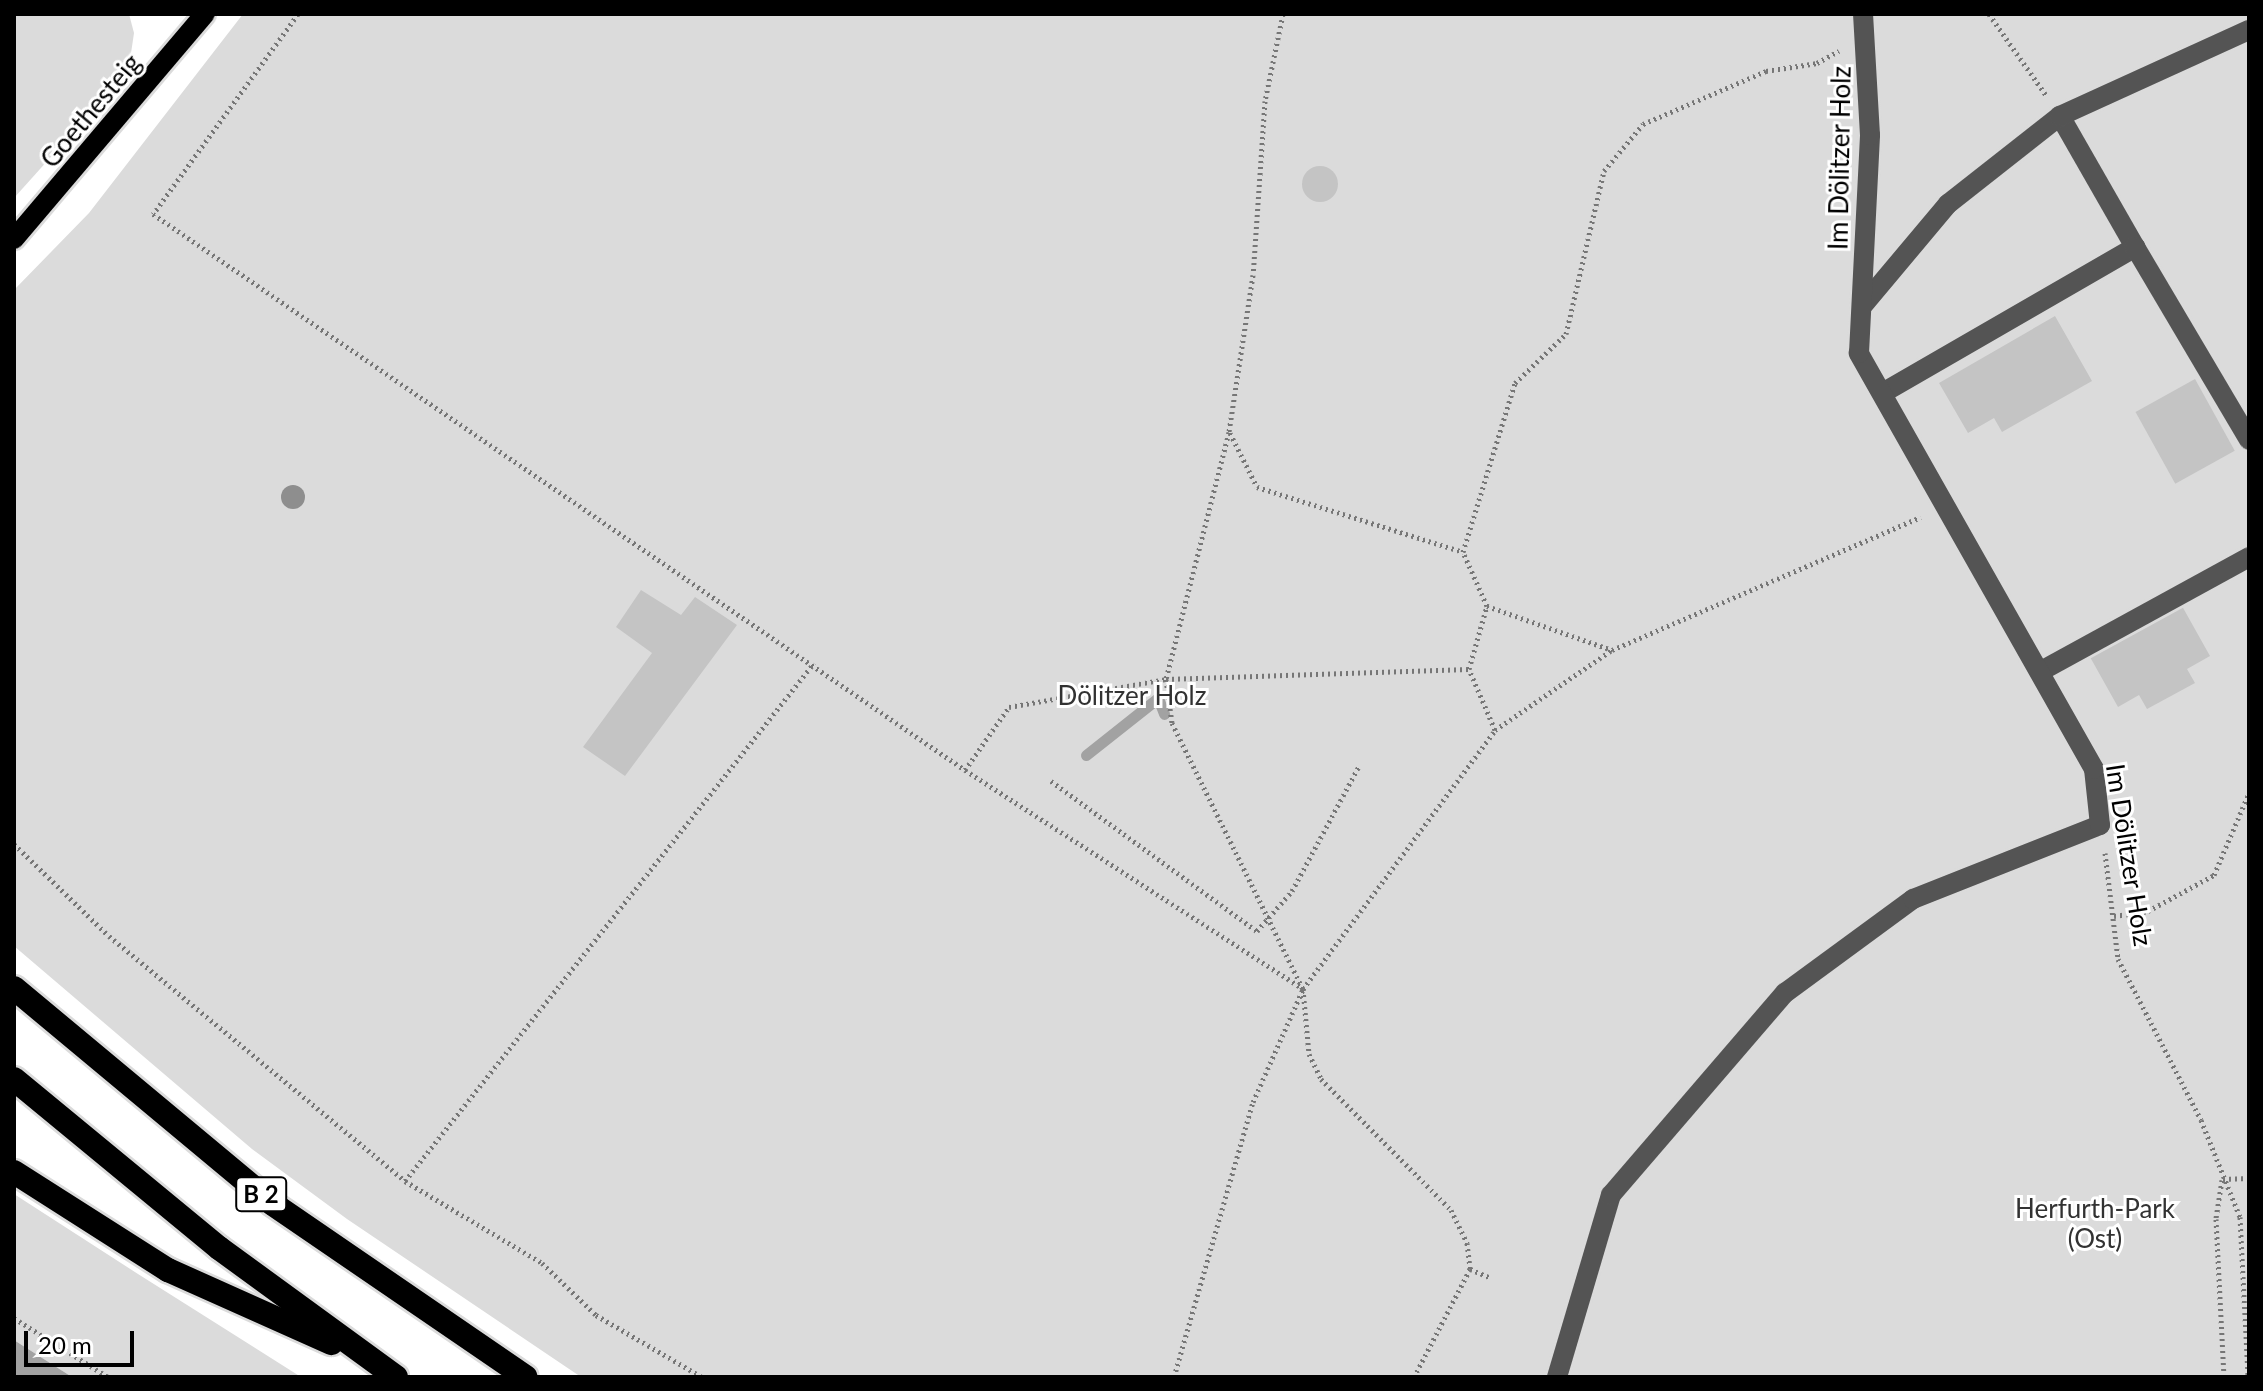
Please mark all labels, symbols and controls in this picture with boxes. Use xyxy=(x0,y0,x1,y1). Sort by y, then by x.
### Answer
street label: Goethesteig xyxy=(34,48,148,174)
street label: Im Dölitzer Holz xyxy=(1823,65,1857,251)
park label: Dölitzer Holz xyxy=(1057,680,1207,712)
street label: Im Dölitzer Holz xyxy=(2099,761,2159,949)
road number: B 2 xyxy=(235,1174,287,1214)
park label: Herfurth-Park (Ost) xyxy=(2015,1193,2175,1254)
scale bar xyxy=(28,1315,138,1365)
text: 20 m xyxy=(38,1330,92,1359)

